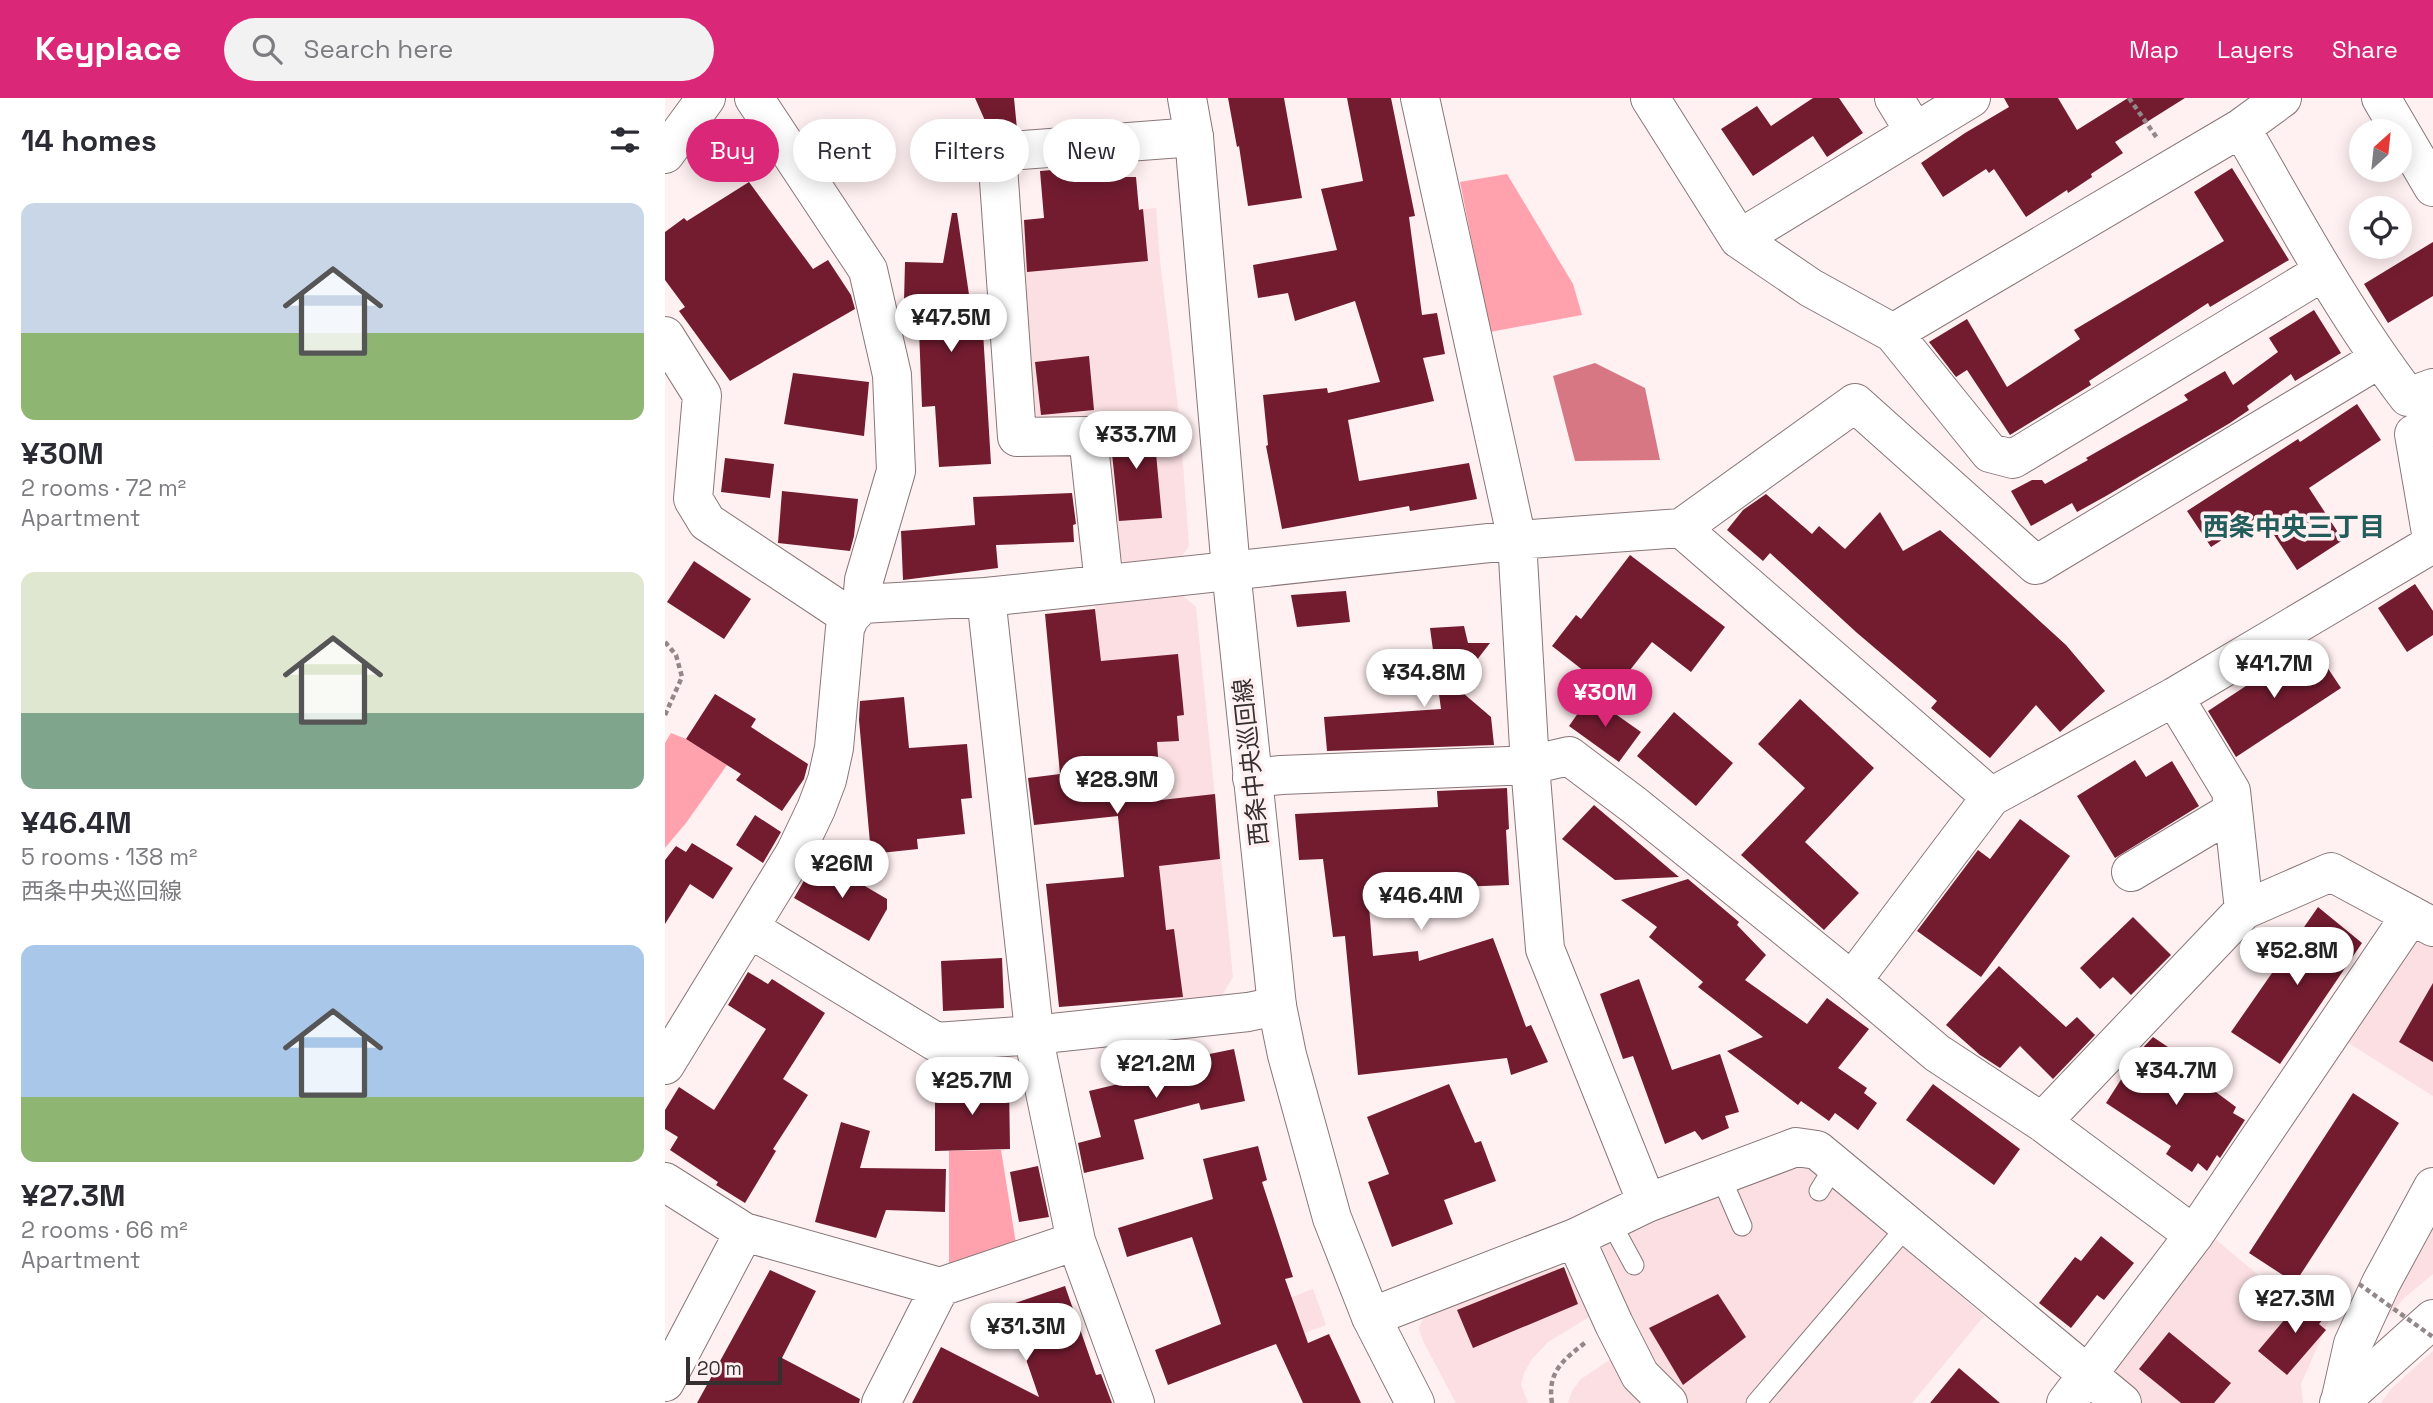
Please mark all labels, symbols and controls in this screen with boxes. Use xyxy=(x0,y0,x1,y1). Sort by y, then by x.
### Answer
search box xyxy=(224,18,714,81)
text: Keyplace xyxy=(35,28,182,70)
icon: search xyxy=(248,30,286,68)
text: Search here xyxy=(304,32,453,66)
text: Map xyxy=(2129,34,2179,65)
text: Layers xyxy=(2217,34,2294,65)
text: Share xyxy=(2332,34,2398,65)
chip: Buy xyxy=(686,119,779,182)
chip: Rent xyxy=(793,119,896,182)
chip: Filters xyxy=(910,119,1029,182)
chip: New xyxy=(1043,119,1140,182)
north arrow xyxy=(2349,119,2411,182)
map controls xyxy=(2349,119,2412,259)
text: 14 homes xyxy=(21,121,157,160)
icon: filters xyxy=(606,121,644,159)
button: locate xyxy=(2349,196,2412,259)
icon: home xyxy=(270,248,396,374)
pin: ¥47.5M xyxy=(894,294,1008,354)
text: ¥47.5M xyxy=(911,302,991,332)
pin: ¥33.7M xyxy=(1079,412,1193,471)
text: ¥33.7M xyxy=(1095,419,1177,449)
text: ¥30M xyxy=(21,434,104,473)
text: 2 rooms · 72 m² xyxy=(21,473,186,503)
text: Apartment xyxy=(21,503,141,533)
district label: 西条中央三丁目 xyxy=(2203,510,2385,544)
icon: home xyxy=(270,617,396,743)
pin: ¥41.7M xyxy=(2217,640,2331,700)
text: ¥41.7M xyxy=(2235,648,2313,678)
pin: ¥34.8M xyxy=(1367,650,1481,709)
text: ¥34.8M xyxy=(1382,657,1466,687)
pin: ¥30M xyxy=(1564,670,1646,729)
street label: 西条中央巡回線 xyxy=(1226,677,1275,847)
text: ¥30M xyxy=(1573,677,1637,707)
pin: ¥28.9M xyxy=(1060,756,1174,816)
text: ¥28.9M xyxy=(1075,764,1159,794)
text: ¥46.4M xyxy=(21,803,132,842)
pin: ¥26M xyxy=(801,840,883,900)
text: 5 rooms · 138 m² xyxy=(21,842,197,872)
text: ¥26M xyxy=(811,848,873,878)
pin: ¥46.4M xyxy=(1364,872,1478,932)
text: 西条中央巡回線 xyxy=(21,876,182,906)
text: ¥46.4M xyxy=(1379,880,1463,910)
pin: ¥52.8M xyxy=(2240,928,2354,987)
text: ¥52.8M xyxy=(2256,935,2338,965)
icon: home xyxy=(270,990,396,1116)
pin: ¥21.2M xyxy=(1099,1040,1213,1100)
text: ¥21.2M xyxy=(1116,1048,1196,1078)
pin: ¥34.7M xyxy=(2119,1048,2233,1107)
text: ¥34.7M xyxy=(2135,1055,2217,1085)
pin: ¥25.7M xyxy=(915,1058,1029,1117)
text: ¥25.7M xyxy=(932,1065,1012,1095)
text: ¥27.3M xyxy=(21,1176,125,1215)
text: 2 rooms · 66 m² xyxy=(21,1215,188,1245)
text: Apartment xyxy=(21,1245,141,1275)
pin: ¥27.3M xyxy=(2238,1276,2352,1335)
text: ¥27.3M xyxy=(2255,1283,2335,1313)
pin: ¥31.3M xyxy=(969,1304,1083,1363)
text: ¥31.3M xyxy=(986,1311,1066,1341)
scale bar xyxy=(686,1354,782,1386)
text: 20 m xyxy=(697,1356,742,1381)

